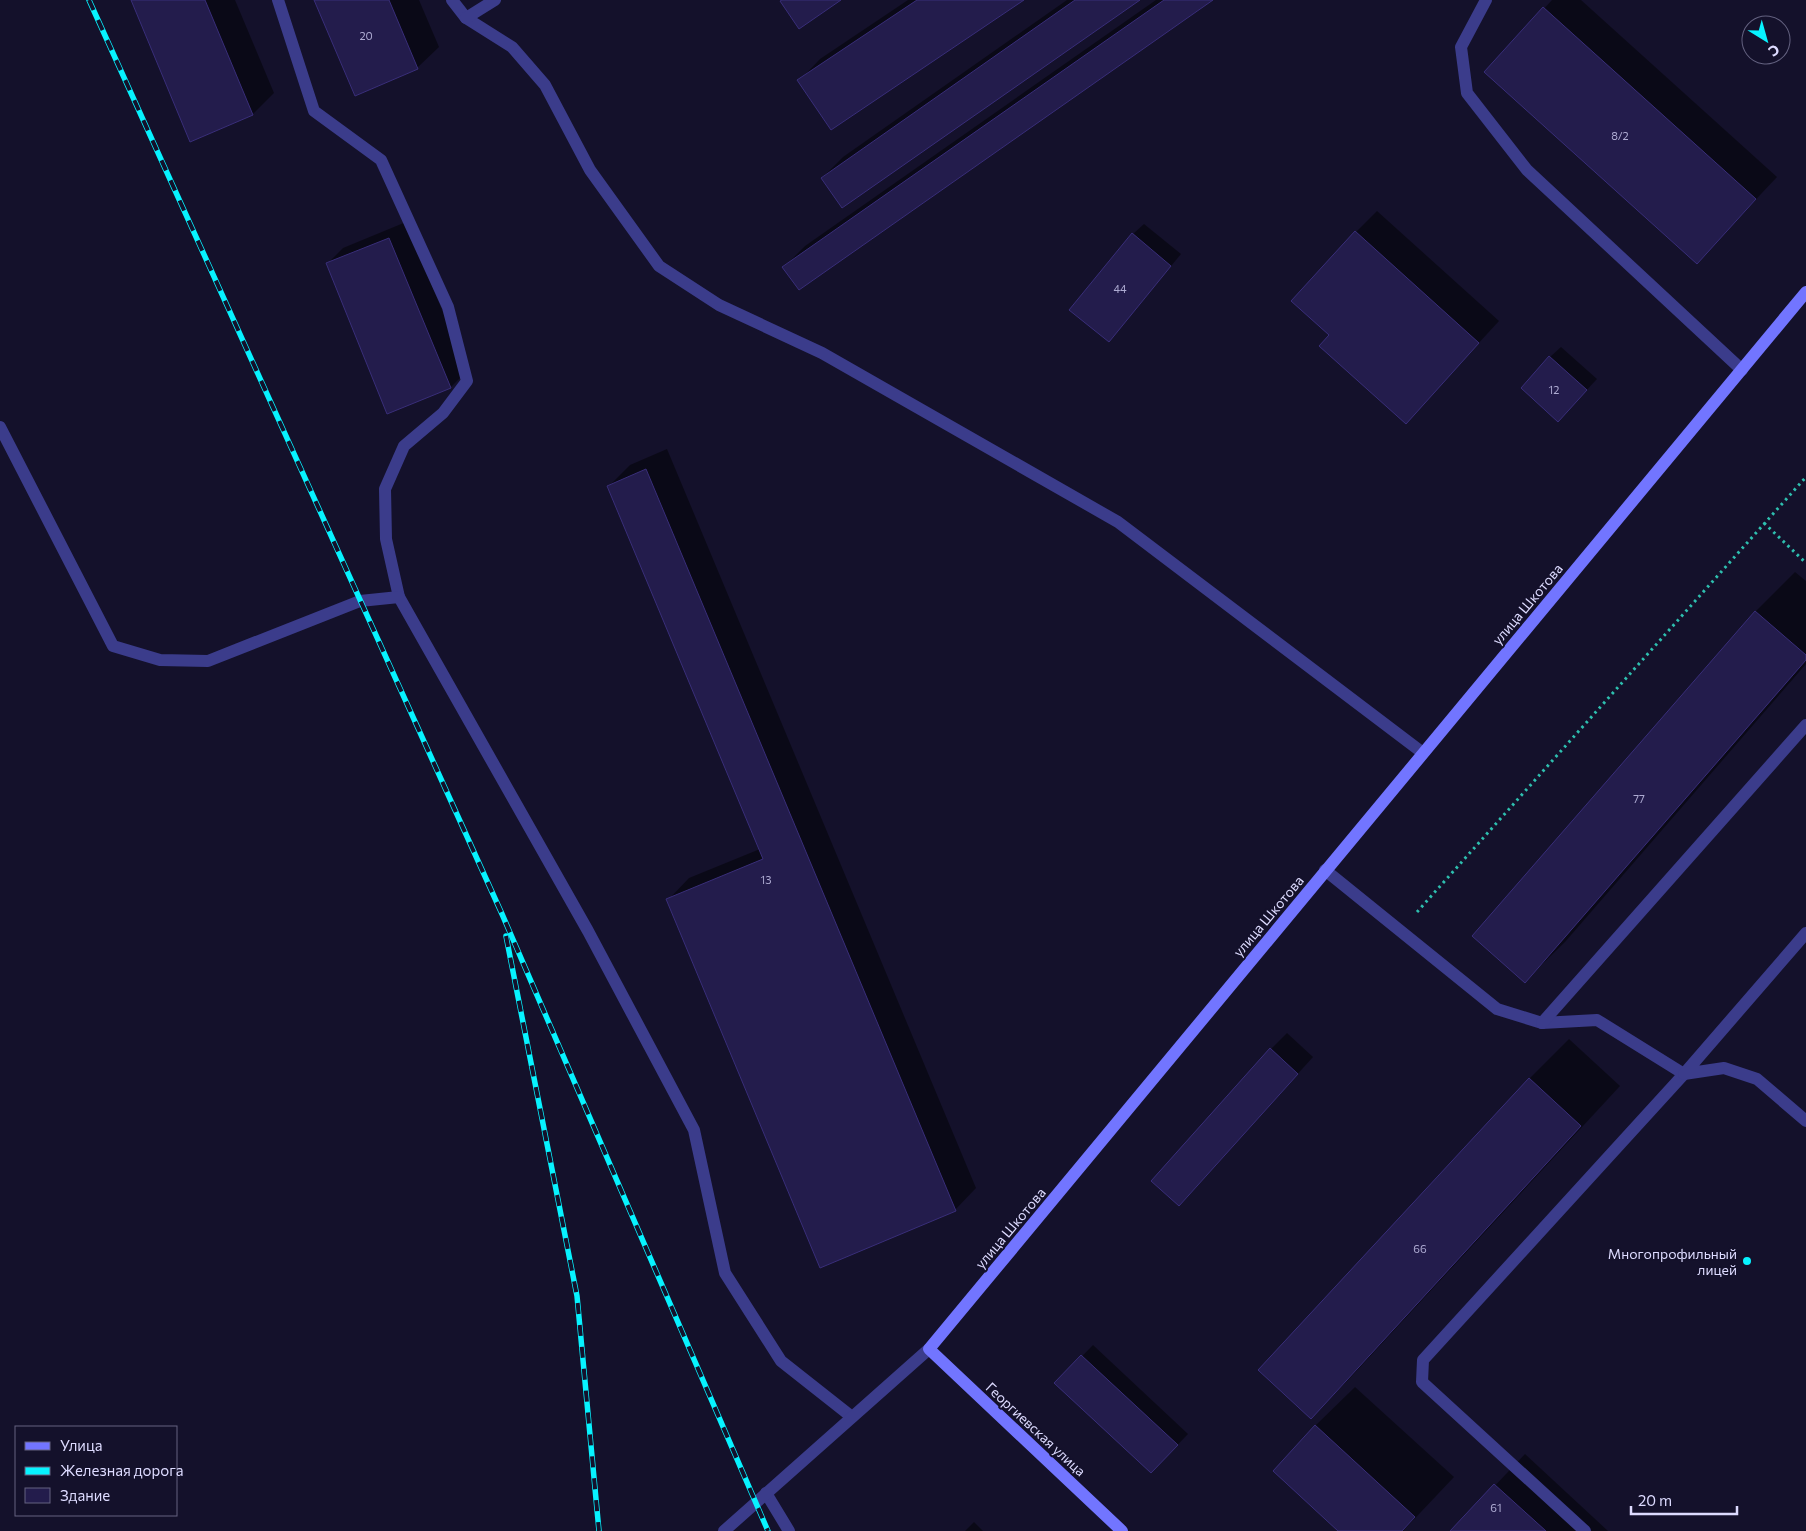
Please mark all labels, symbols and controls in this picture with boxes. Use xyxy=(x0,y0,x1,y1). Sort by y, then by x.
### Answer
north arrow xyxy=(1741,15,1791,65)
house number: 20 xyxy=(359,29,373,42)
text: С xyxy=(1765,41,1783,60)
house number: 8/2 xyxy=(1611,129,1629,142)
house number: 44 xyxy=(1113,282,1127,295)
house number: 12 xyxy=(1549,383,1559,396)
street label: улица Шкотова xyxy=(1488,560,1566,648)
house number: 77 xyxy=(1633,792,1645,805)
street label: улица Шкотова xyxy=(1229,872,1307,960)
house number: 13 xyxy=(761,873,771,886)
street label: улица Шкотова xyxy=(971,1184,1049,1272)
house number: 66 xyxy=(1413,1242,1427,1255)
place label: Многопрофильный лицей xyxy=(1608,1245,1737,1278)
marker: Многопрофильный лицей xyxy=(1741,1255,1753,1267)
street label: Георгиевская улица xyxy=(983,1379,1089,1479)
legend xyxy=(15,1426,178,1516)
text: Улица xyxy=(60,1436,102,1454)
text: Железная дорога xyxy=(60,1461,184,1479)
scale bar xyxy=(1631,1484,1737,1516)
text: Здание xyxy=(60,1486,110,1504)
text: 20 m xyxy=(1638,1491,1672,1509)
house number: 61 xyxy=(1490,1501,1502,1514)

